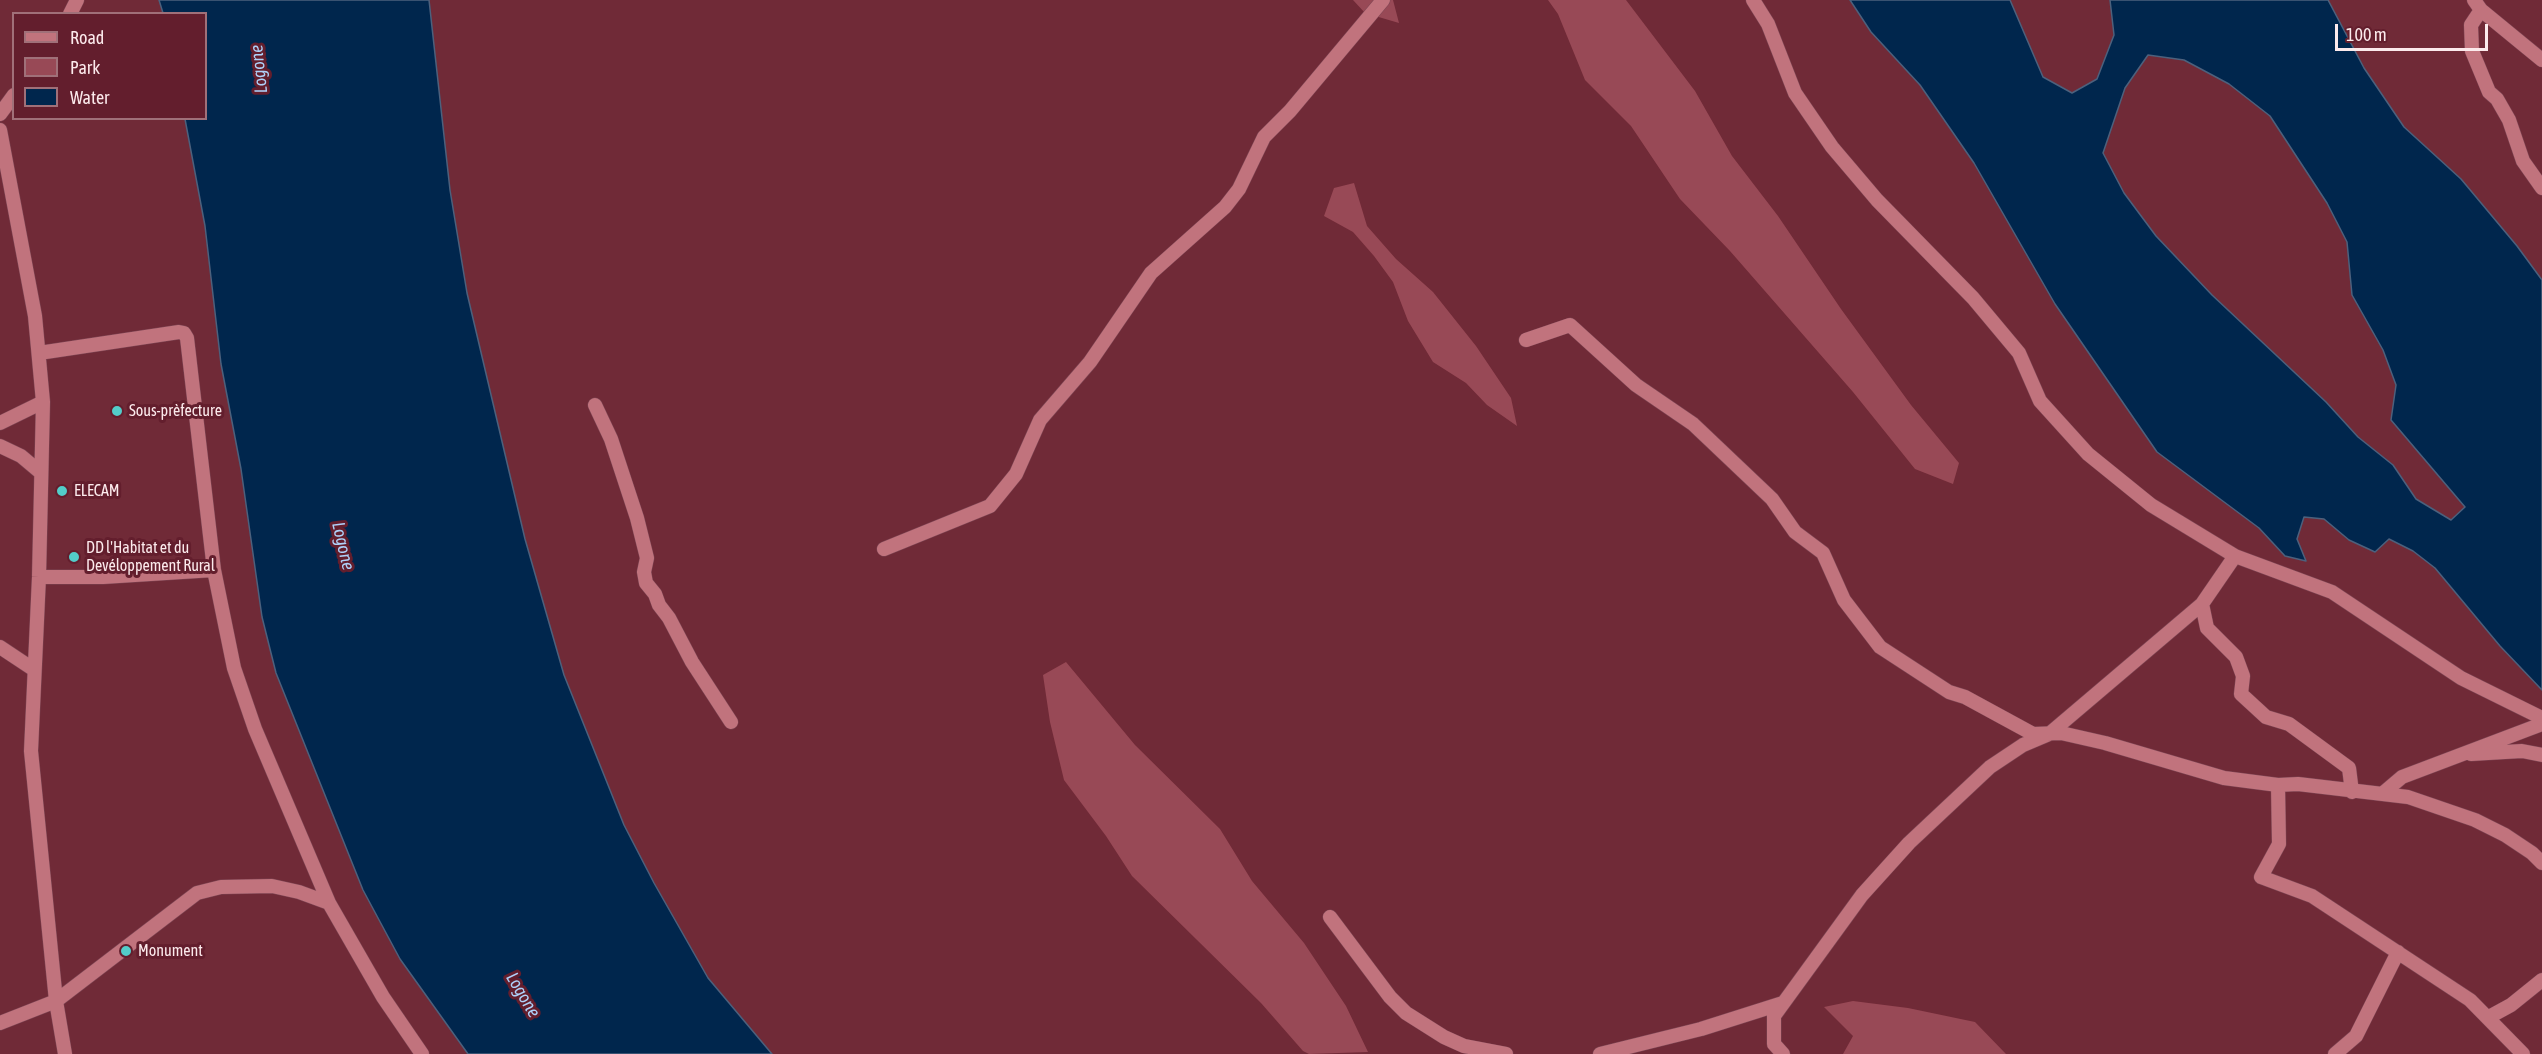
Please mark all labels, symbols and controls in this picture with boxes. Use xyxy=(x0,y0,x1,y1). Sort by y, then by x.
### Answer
legend xyxy=(12,12,207,120)
scale bar xyxy=(2338,12,2491,50)
text: 100 m xyxy=(2346,24,2387,45)
text: Road xyxy=(70,27,104,48)
water label: Logone xyxy=(246,44,272,94)
text: Park xyxy=(70,57,100,78)
text: Water xyxy=(70,87,109,108)
place label: Sous-prèfecture xyxy=(129,401,222,421)
marker: Sous-prèfecture xyxy=(110,404,124,418)
place label: ELECAM xyxy=(74,481,120,501)
marker: ELECAM xyxy=(55,484,69,498)
water label: Logone xyxy=(327,520,359,572)
place label: DD l'Habitat et du Devéloppement Rural xyxy=(86,538,215,576)
marker: DD l'Habitat et du Devéloppement Rural xyxy=(67,550,81,564)
place label: Monument xyxy=(138,941,203,961)
marker: Monument xyxy=(119,944,133,958)
water label: Logone xyxy=(501,968,545,1022)

